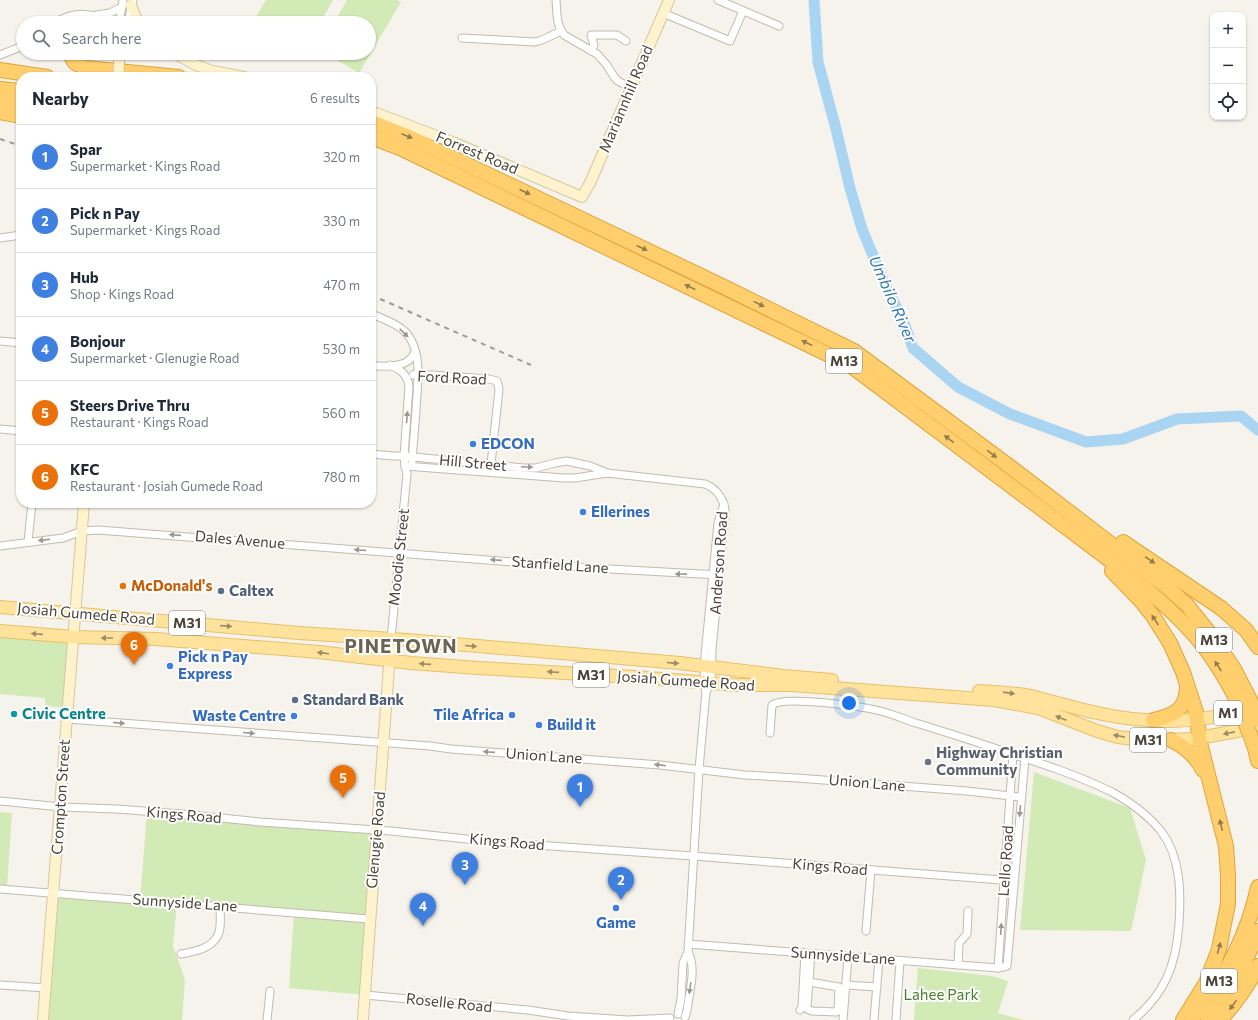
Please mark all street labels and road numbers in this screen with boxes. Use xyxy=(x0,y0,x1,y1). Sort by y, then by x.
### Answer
street label: Mariannhill Road xyxy=(594,42,656,155)
street label: Forrest Road xyxy=(434,127,521,178)
road number: M13 xyxy=(826,349,862,373)
street label: Ford Road xyxy=(417,366,487,388)
street label: Hill Street xyxy=(438,450,508,474)
street label: Moodie Street xyxy=(384,507,412,607)
street label: Anderson Road xyxy=(705,511,731,615)
street label: Dales Avenue xyxy=(194,526,286,552)
street label: Stanfield Lane xyxy=(511,552,609,576)
street label: Josiah Gumede Road xyxy=(17,598,156,628)
road number: M31 xyxy=(169,611,205,635)
road number: M13 xyxy=(1196,628,1232,652)
road number: M31 xyxy=(573,663,609,687)
street label: Josiah Gumede Road xyxy=(617,666,756,694)
road number: M1 xyxy=(1214,701,1242,725)
road number: M31 xyxy=(1130,728,1166,752)
street label: Crompton Street xyxy=(47,739,73,855)
street label: Union Lane xyxy=(505,743,583,767)
street label: Union Lane xyxy=(828,770,906,794)
street label: Glenugie Road xyxy=(362,791,388,889)
street label: Kings Road xyxy=(146,802,222,826)
street label: Lello Road xyxy=(994,825,1016,897)
street label: Kings Road xyxy=(469,829,545,853)
street label: Kings Road xyxy=(792,854,868,878)
street label: Sunnyside Lane xyxy=(132,889,238,915)
street label: Sunnyside Lane xyxy=(790,942,896,968)
road number: M13 xyxy=(1201,969,1237,993)
street label: Roselle Road xyxy=(405,989,493,1015)

